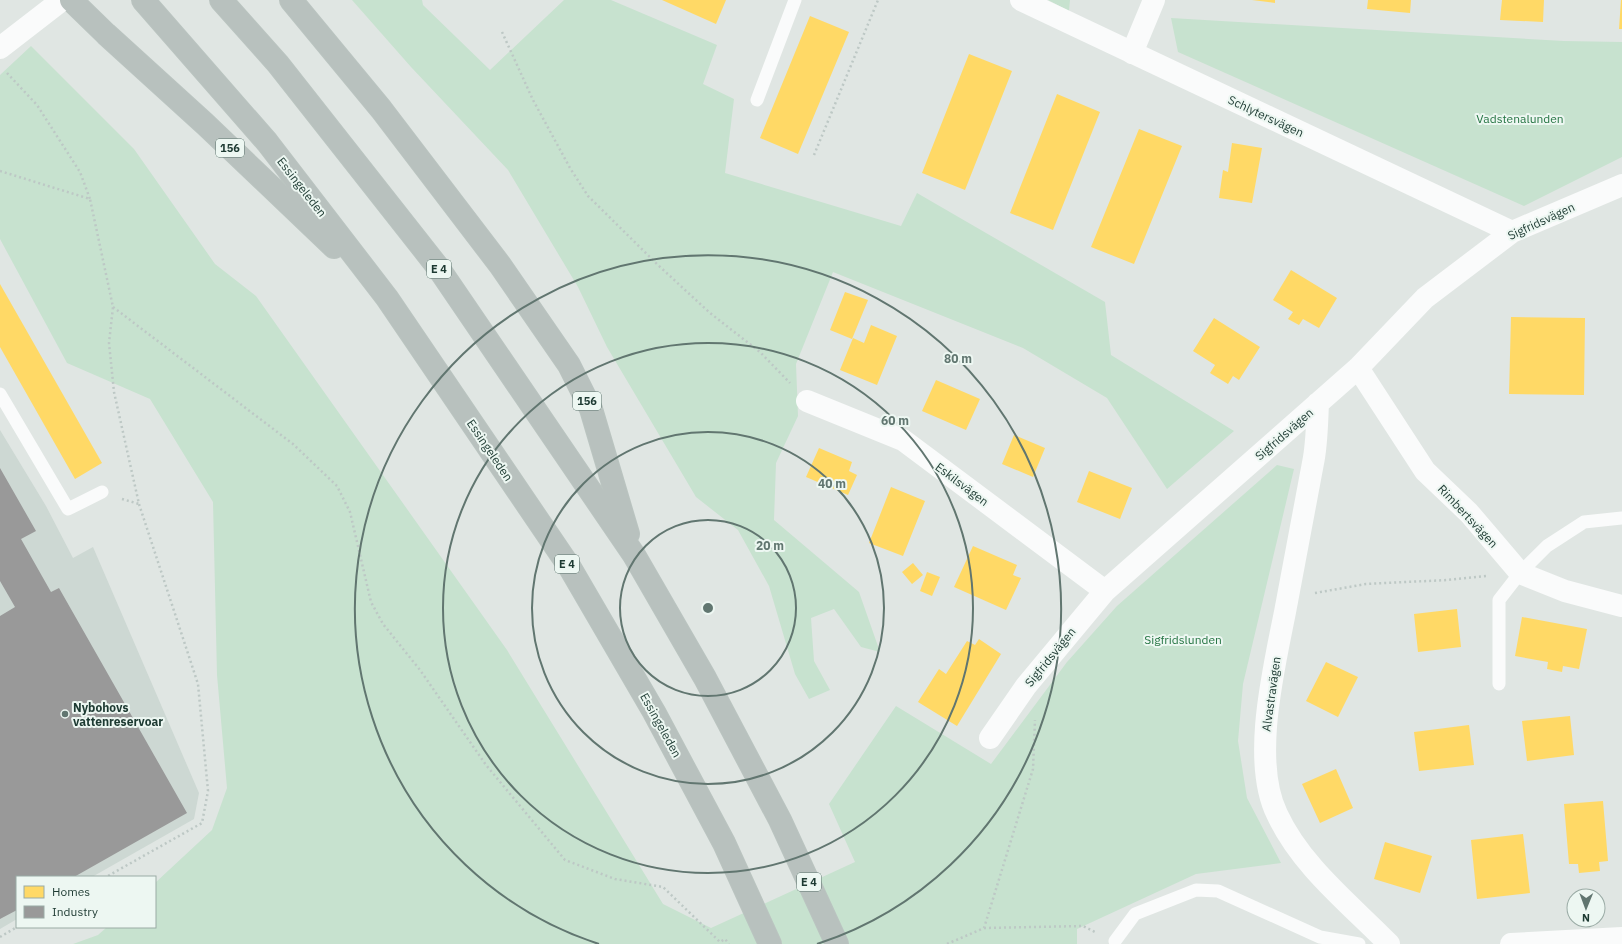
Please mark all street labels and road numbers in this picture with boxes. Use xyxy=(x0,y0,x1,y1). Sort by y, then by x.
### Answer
street label: Schlytersvägen xyxy=(1226,92,1306,140)
road number: 156 xyxy=(216,139,244,157)
street label: Essingeleden xyxy=(274,154,330,220)
street label: Sigfridsvägen xyxy=(1505,199,1577,243)
road number: E 4 xyxy=(427,260,451,278)
road number: 156 xyxy=(573,392,601,410)
street label: Sigfridsvägen xyxy=(1252,405,1316,463)
street label: Essingeleden xyxy=(464,416,516,484)
street label: Eskilsvägen xyxy=(932,459,992,509)
street label: Rimbertsvägen xyxy=(1435,481,1501,551)
road number: E 4 xyxy=(555,555,579,573)
street label: Sigfridsvägen xyxy=(1021,624,1079,690)
street label: Alvastravägen xyxy=(1258,656,1284,732)
street label: Essingeleden xyxy=(637,690,685,760)
road number: E 4 xyxy=(797,873,821,891)

